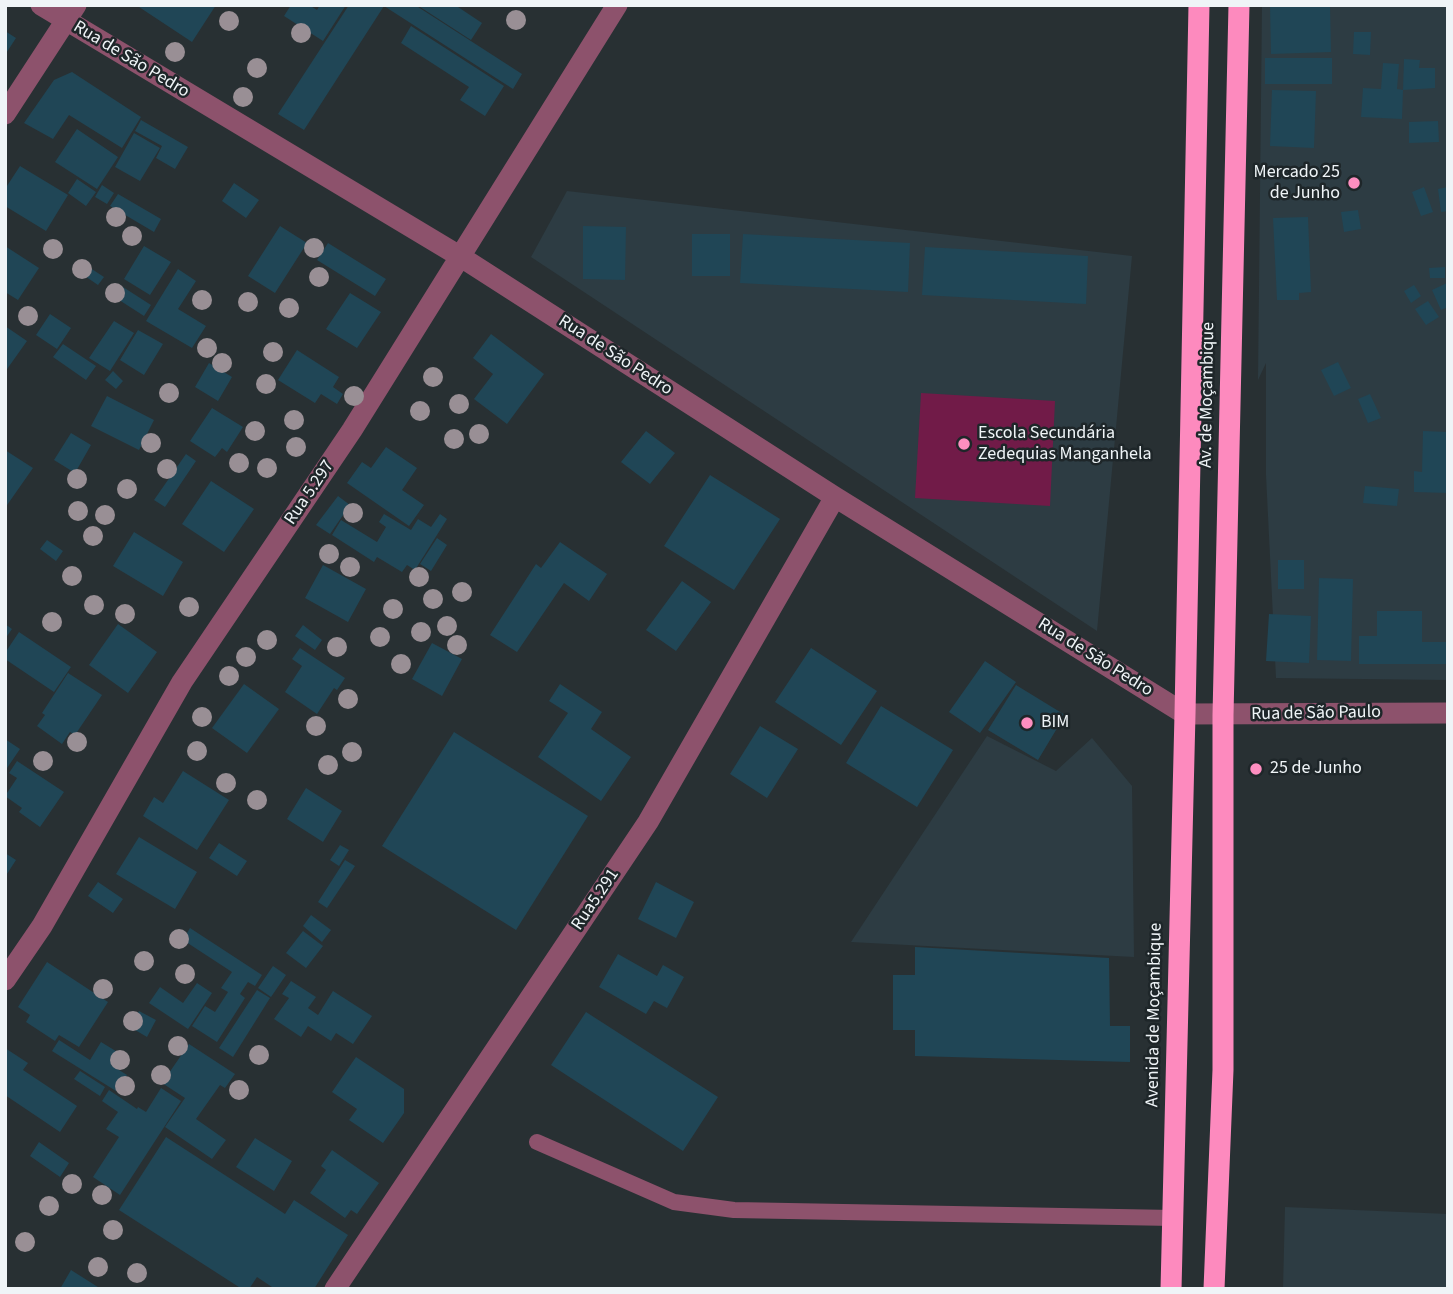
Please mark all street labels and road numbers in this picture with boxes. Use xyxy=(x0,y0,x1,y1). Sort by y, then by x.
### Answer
street label: Rua de São Pedro xyxy=(69,17,193,103)
street label: Rua de São Pedro xyxy=(554,311,676,401)
street label: Av. de Moçambique xyxy=(1196,322,1220,468)
street label: Rua 5.297 xyxy=(281,457,339,529)
street label: Rua de São Pedro xyxy=(1033,614,1157,702)
street label: Rua de São Paulo xyxy=(1251,702,1381,726)
street label: Rua5.291 xyxy=(568,865,624,935)
street label: Avenida de Moçambique xyxy=(1143,923,1167,1107)

